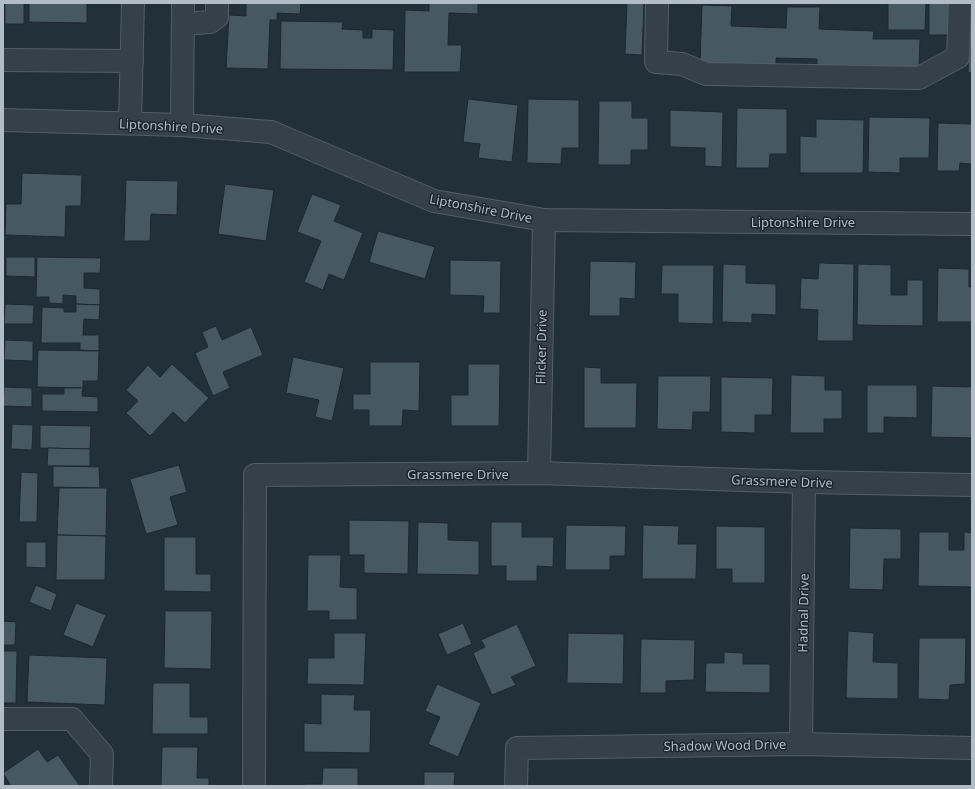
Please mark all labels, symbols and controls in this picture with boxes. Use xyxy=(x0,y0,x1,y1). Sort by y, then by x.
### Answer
street label: Liptonshire Drive xyxy=(118,114,224,138)
street label: Liptonshire Drive xyxy=(428,189,534,227)
street label: Liptonshire Drive xyxy=(751,213,855,231)
street label: Flicker Drive xyxy=(531,309,551,385)
street label: Grassmere Drive xyxy=(407,465,509,483)
street label: Grassmere Drive xyxy=(731,470,833,492)
street label: Hadnal Drive xyxy=(793,573,813,653)
street label: Shadow Wood Drive xyxy=(663,735,787,755)

